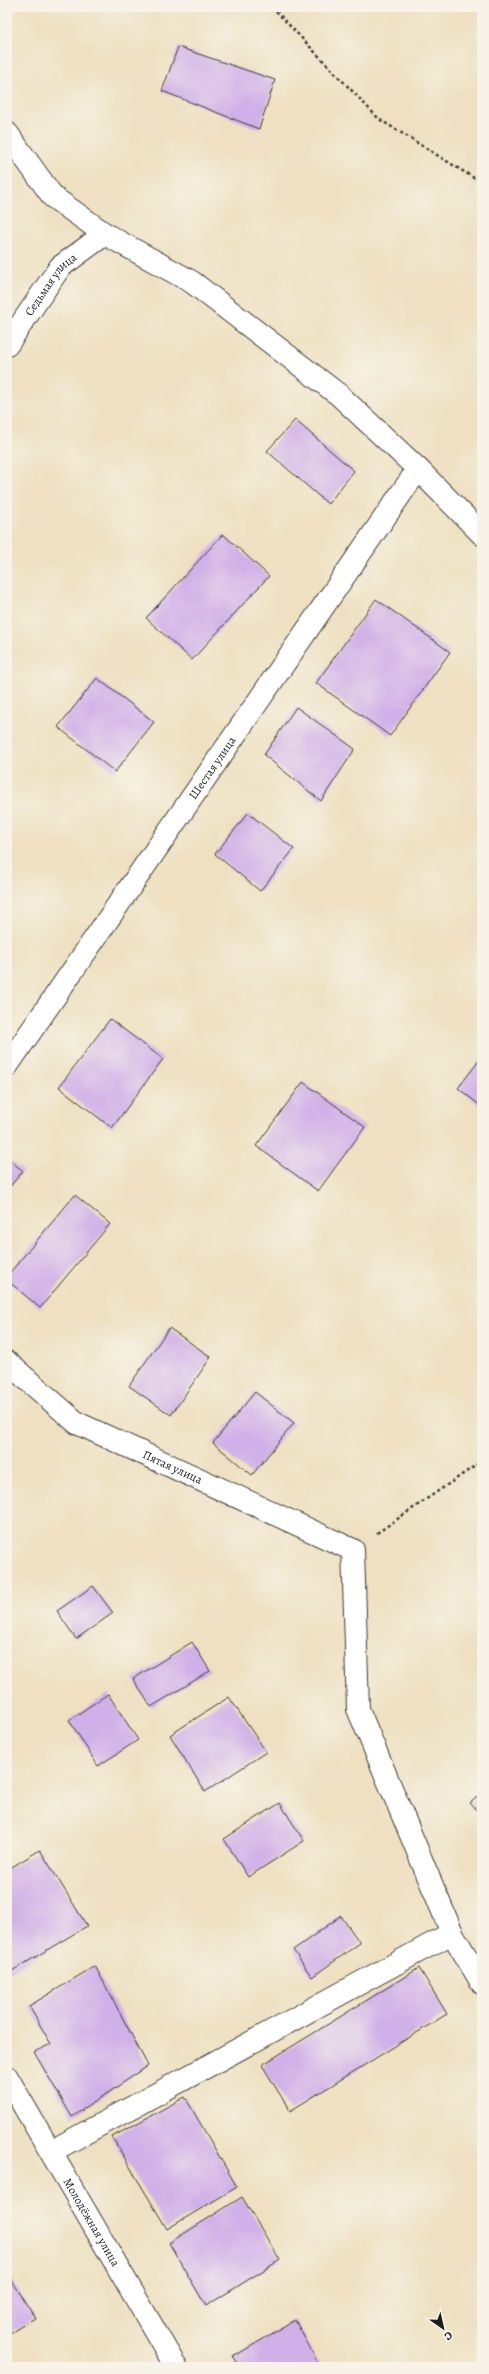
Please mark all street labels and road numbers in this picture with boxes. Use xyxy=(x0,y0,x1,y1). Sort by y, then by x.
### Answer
street label: Седьмая улица xyxy=(21,249,80,319)
street label: Шестая улица xyxy=(185,733,240,802)
street label: Пятая улица xyxy=(140,1446,205,1488)
street label: Молодёжная улица xyxy=(60,2175,124,2270)

